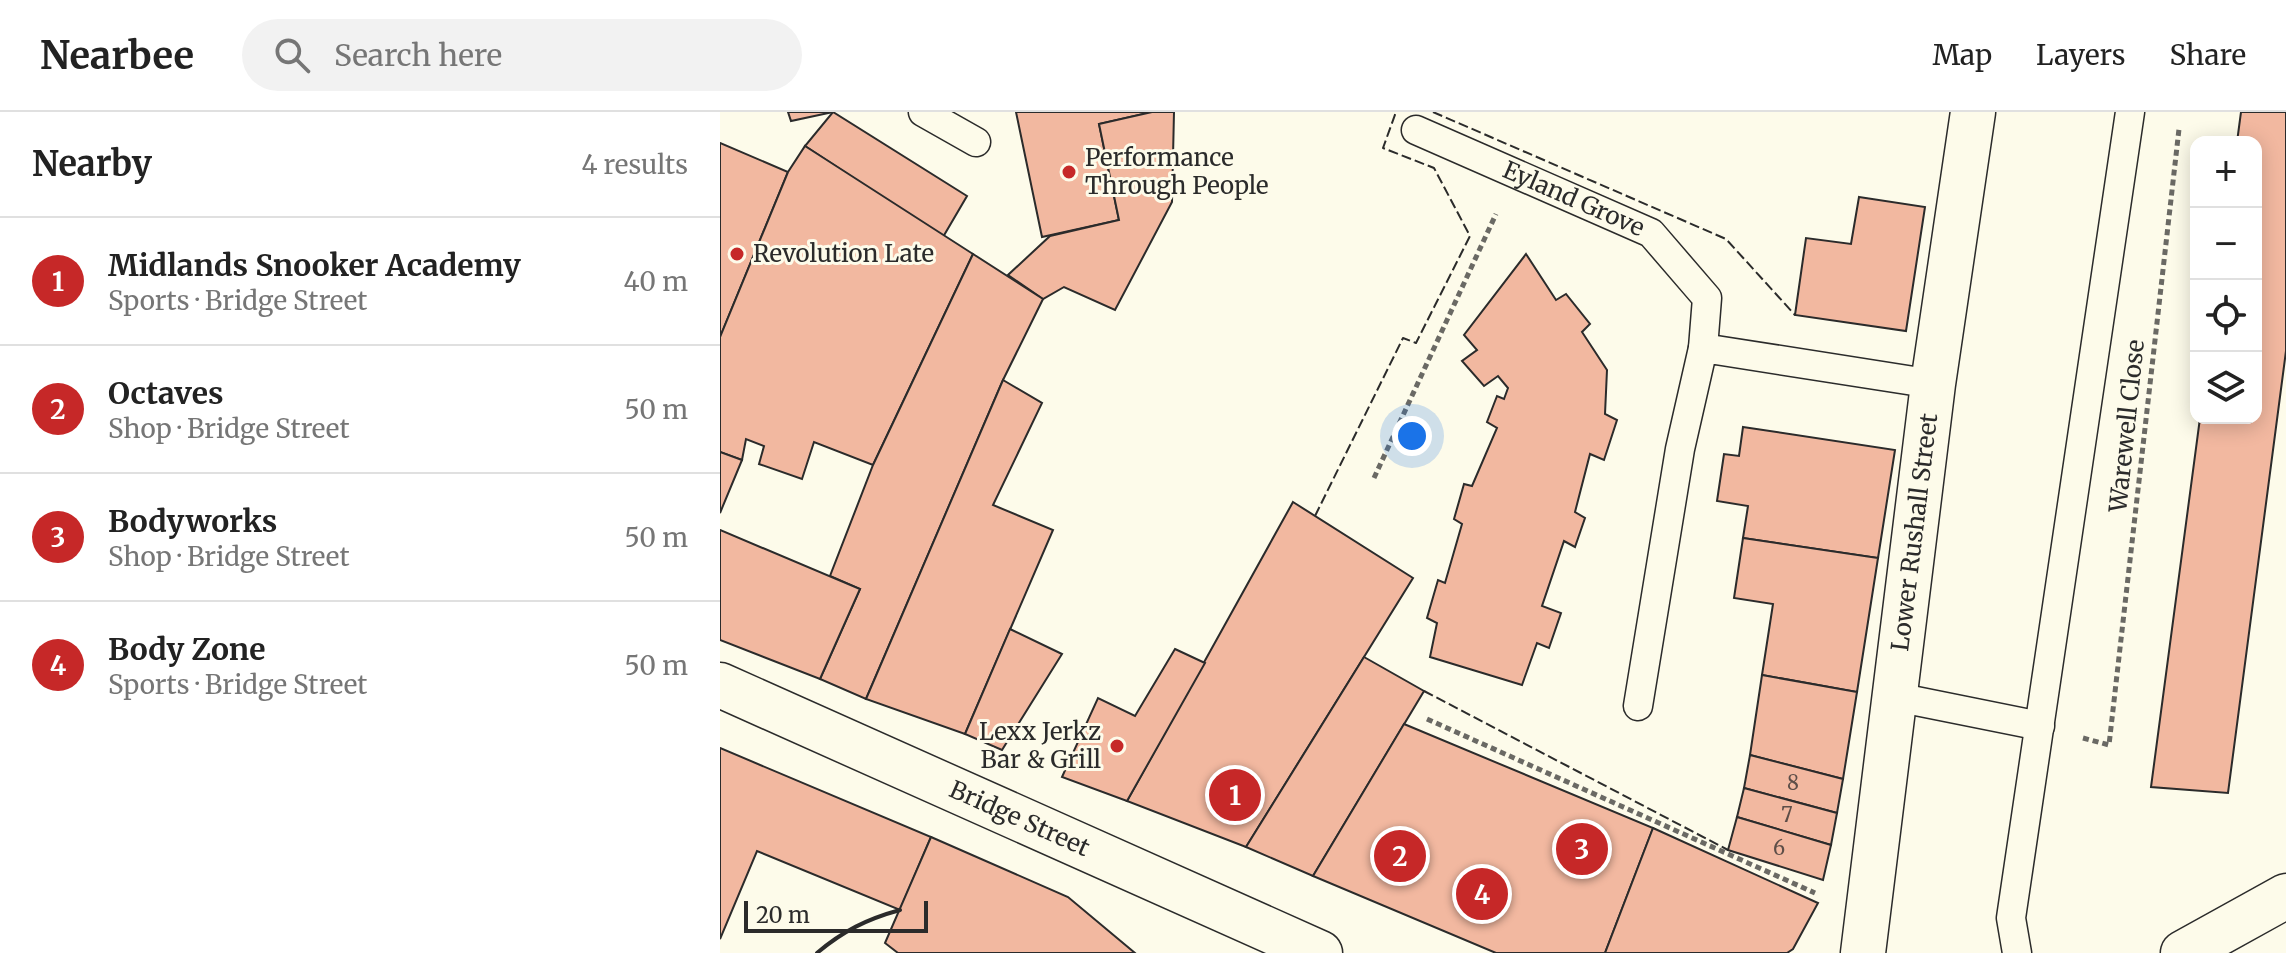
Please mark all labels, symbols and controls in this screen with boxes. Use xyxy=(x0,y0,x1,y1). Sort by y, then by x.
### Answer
search box xyxy=(242,19,802,91)
text: Nearbee xyxy=(40,32,194,79)
icon: search xyxy=(270,33,314,77)
text: Search here xyxy=(334,36,502,74)
text: Map xyxy=(1932,37,1992,73)
text: Layers xyxy=(2036,37,2125,73)
text: Share xyxy=(2169,37,2246,73)
map controls xyxy=(2190,136,2262,424)
button: + xyxy=(2190,136,2262,208)
place label: Performance Through People xyxy=(1085,142,1269,201)
text: Nearby xyxy=(32,143,152,185)
text: 4 results xyxy=(581,148,688,181)
street label: Eyland Grove xyxy=(1498,154,1649,243)
marker: Performance Through People xyxy=(1060,163,1078,181)
button: − xyxy=(2190,208,2262,280)
place label: Revolution Late xyxy=(753,238,934,269)
marker: Revolution Late xyxy=(728,245,746,263)
text: Midlands Snooker Academy xyxy=(108,246,521,284)
text: 1 xyxy=(52,265,64,298)
text: 40 m xyxy=(624,265,688,298)
button: locate xyxy=(2190,280,2262,352)
text: Sports · Bridge Street xyxy=(108,284,368,317)
street label: Warewell Close xyxy=(2102,338,2151,515)
button: layers xyxy=(2190,352,2262,424)
text: Octaves xyxy=(108,374,223,412)
text: 2 xyxy=(50,393,66,426)
text: 50 m xyxy=(624,393,688,426)
street label: Lower Rushall Street xyxy=(1884,411,1944,653)
text: Shop · Bridge Street xyxy=(108,412,350,445)
your location xyxy=(1392,416,1432,456)
text: Bodyworks xyxy=(108,502,277,540)
text: 3 xyxy=(51,521,65,554)
text: 50 m xyxy=(624,521,688,554)
text: Shop · Bridge Street xyxy=(108,540,350,573)
text: Body Zone xyxy=(108,630,266,668)
text: 4 xyxy=(50,649,66,682)
text: 50 m xyxy=(624,649,688,682)
text: Sports · Bridge Street xyxy=(108,668,368,701)
place label: Lexx Jerkz Bar & Grill xyxy=(979,716,1101,775)
marker: Lexx Jerkz Bar & Grill xyxy=(1108,737,1126,755)
pin: 1 xyxy=(1209,765,1261,825)
house number: 8 xyxy=(1787,770,1799,795)
street label: Bridge Street xyxy=(945,774,1095,863)
house number: 7 xyxy=(1781,802,1793,827)
pin: 3 xyxy=(1556,819,1608,879)
pin: 2 xyxy=(1374,826,1426,886)
house number: 6 xyxy=(1773,835,1785,860)
pin: 4 xyxy=(1456,864,1508,924)
scale bar xyxy=(744,897,928,933)
text: 20 m xyxy=(756,901,810,929)

